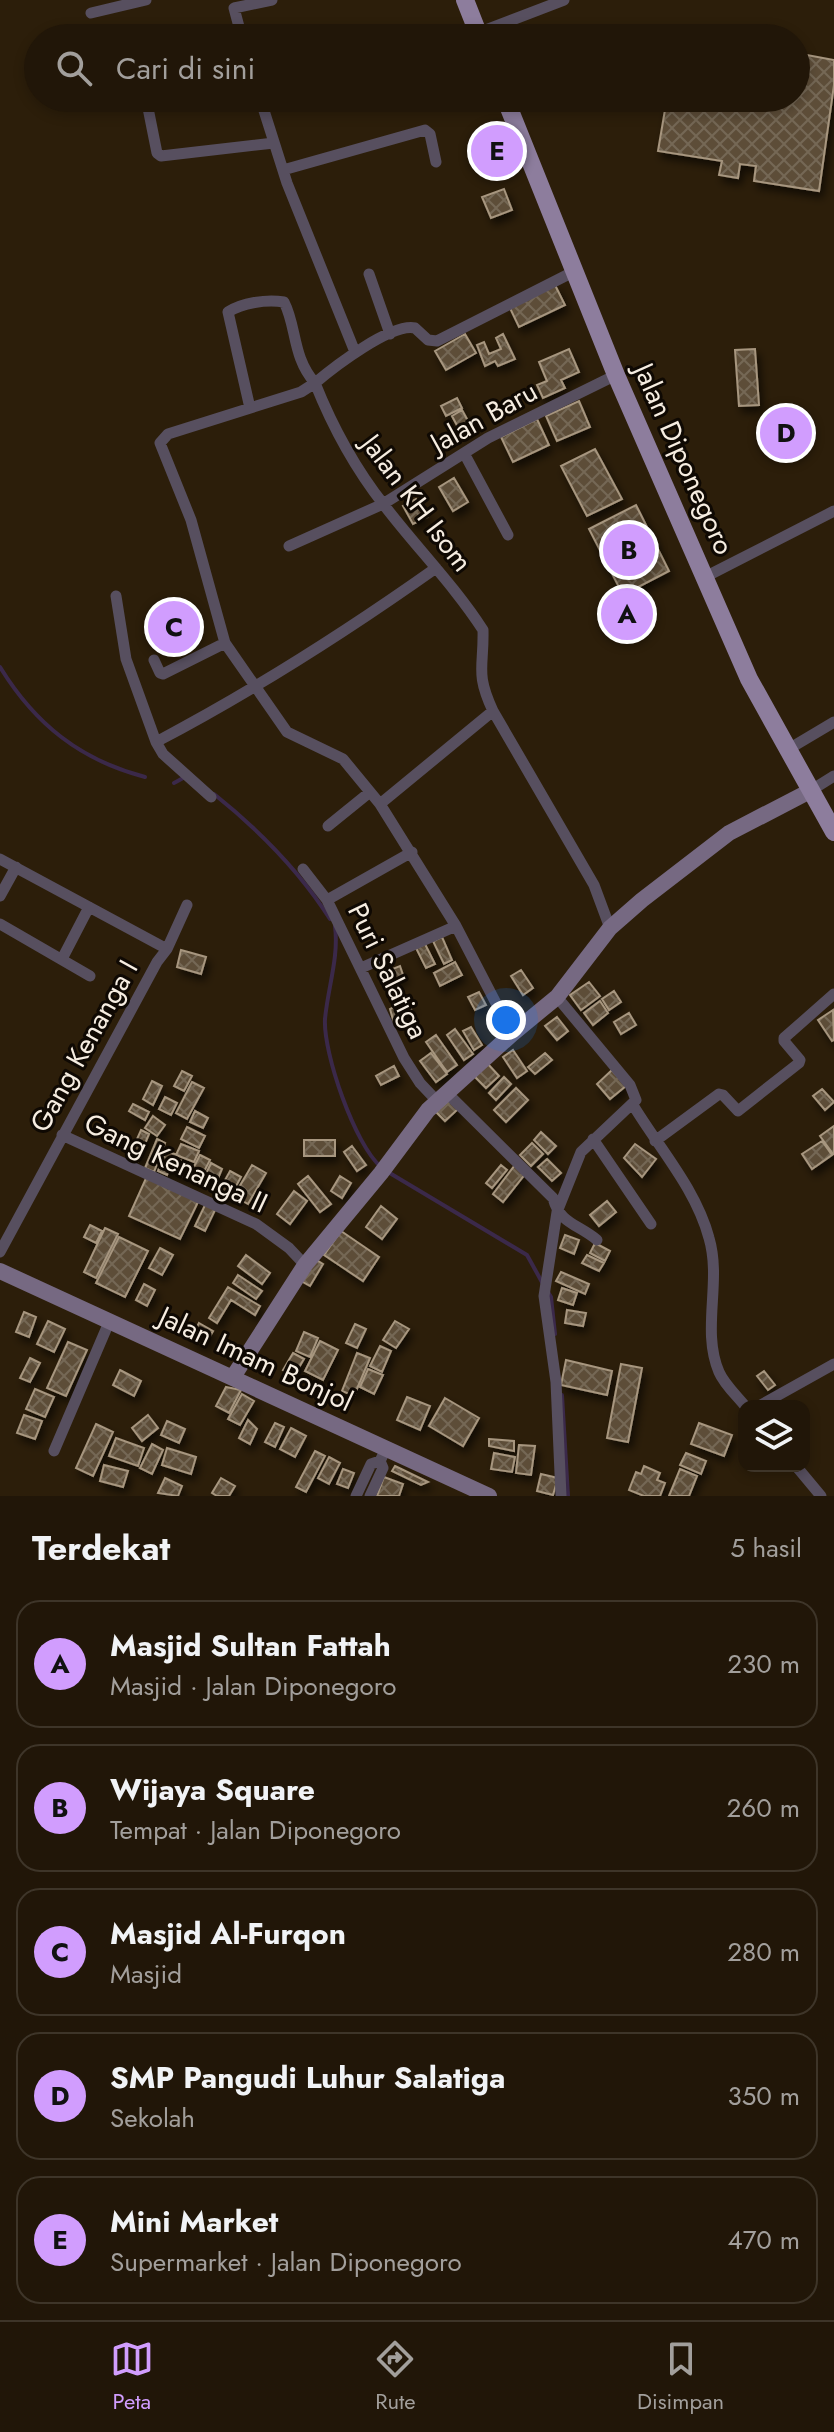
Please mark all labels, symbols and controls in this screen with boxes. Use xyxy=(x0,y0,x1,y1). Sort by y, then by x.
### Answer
search box xyxy=(24,24,810,112)
icon: search xyxy=(52,46,96,90)
text: Cari di sini xyxy=(116,47,255,90)
pin: E xyxy=(471,121,523,181)
street label: Jalan Diponegoro xyxy=(622,353,745,561)
street label: Jalan Baru xyxy=(420,371,545,465)
pin: D xyxy=(760,403,812,463)
street label: Jalan KH Isom xyxy=(349,422,482,580)
pin: B xyxy=(603,520,655,580)
pin: A xyxy=(601,584,653,644)
pin: C xyxy=(148,597,200,657)
street label: Puri Salatiga xyxy=(337,896,439,1046)
street label: Gang Kenanga I xyxy=(20,952,148,1140)
your location xyxy=(486,1000,526,1040)
street label: Gang Kenanga II xyxy=(78,1103,274,1223)
street label: Jalan Imam Bonjol xyxy=(149,1294,360,1422)
map controls xyxy=(738,1400,810,1472)
button: layers xyxy=(738,1400,810,1472)
text: Terdekat xyxy=(32,1524,170,1573)
text: 5 hasil xyxy=(730,1529,802,1567)
text: Masjid Sultan Fattah xyxy=(110,1624,391,1667)
text: A xyxy=(50,1645,70,1683)
text: 230 m xyxy=(727,1645,800,1683)
text: Masjid · Jalan Diponegoro xyxy=(110,1667,396,1705)
text: Wijaya Square xyxy=(110,1768,315,1811)
text: B xyxy=(51,1789,69,1827)
text: 260 m xyxy=(727,1789,800,1827)
text: Tempat · Jalan Diponegoro xyxy=(110,1811,401,1849)
text: Masjid Al-Furqon xyxy=(110,1912,346,1955)
text: C xyxy=(51,1933,69,1971)
text: 280 m xyxy=(727,1933,800,1971)
text: Masjid xyxy=(110,1955,182,1993)
text: SMP Pangudi Luhur Salatiga xyxy=(110,2056,505,2099)
text: D xyxy=(50,2077,70,2115)
text: 350 m xyxy=(727,2077,800,2115)
text: Sekolah xyxy=(110,2099,195,2137)
text: Mini Market xyxy=(110,2200,278,2243)
text: E xyxy=(52,2221,68,2259)
text: 470 m xyxy=(728,2221,800,2259)
text: Supermarket · Jalan Diponegoro xyxy=(110,2243,462,2281)
tab: Peta xyxy=(110,2337,154,2417)
tab: Rute xyxy=(373,2337,417,2417)
tab: Disimpan xyxy=(637,2337,724,2417)

